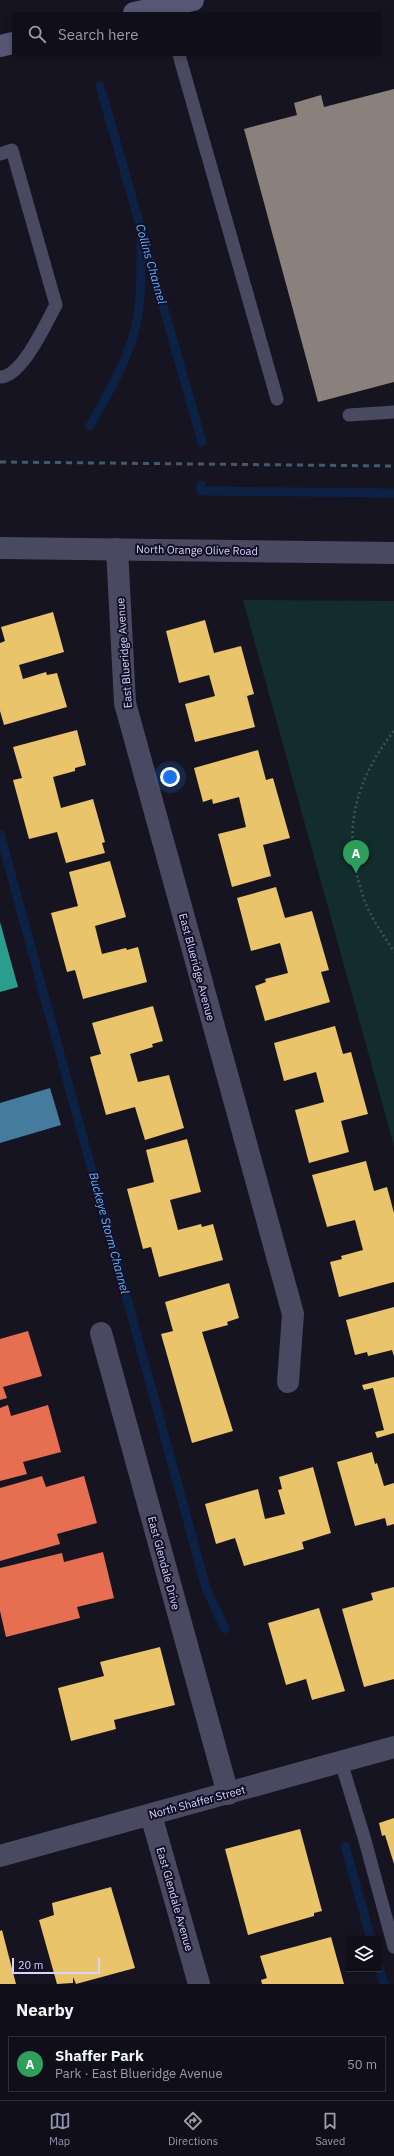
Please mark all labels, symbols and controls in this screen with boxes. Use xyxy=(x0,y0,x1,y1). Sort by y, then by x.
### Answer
search box xyxy=(12,12,382,56)
icon: search xyxy=(26,23,48,45)
text: Search here xyxy=(58,25,138,44)
water label: Collins Channel xyxy=(133,222,170,306)
street label: North Orange Olive Road xyxy=(136,542,258,558)
street label: East Blueridge Avenue xyxy=(113,597,135,709)
your location xyxy=(160,767,180,787)
pin: A xyxy=(343,840,369,873)
street label: East Blueridge Avenue xyxy=(176,912,218,1022)
water label: Buckeye Storm Channel xyxy=(86,1170,133,1296)
street label: East Glendale Drive xyxy=(145,1515,183,1611)
street label: North Shaffer Street xyxy=(147,1782,247,1822)
street label: East Glendale Avenue xyxy=(153,1845,197,1953)
map controls xyxy=(346,1936,382,1972)
button: layers xyxy=(346,1936,382,1972)
scale bar xyxy=(12,1956,100,1975)
text: 20 m xyxy=(18,1958,43,1972)
text: Nearby xyxy=(16,1999,74,2021)
text: Shaffer Park xyxy=(55,2046,144,2065)
text: A xyxy=(26,2056,34,2073)
text: 50 m xyxy=(347,2056,377,2073)
text: Park · East Blueridge Avenue xyxy=(55,2065,223,2082)
tab: Map xyxy=(49,2110,71,2148)
tab: Directions xyxy=(168,2110,218,2148)
tab: Saved xyxy=(315,2110,345,2148)

